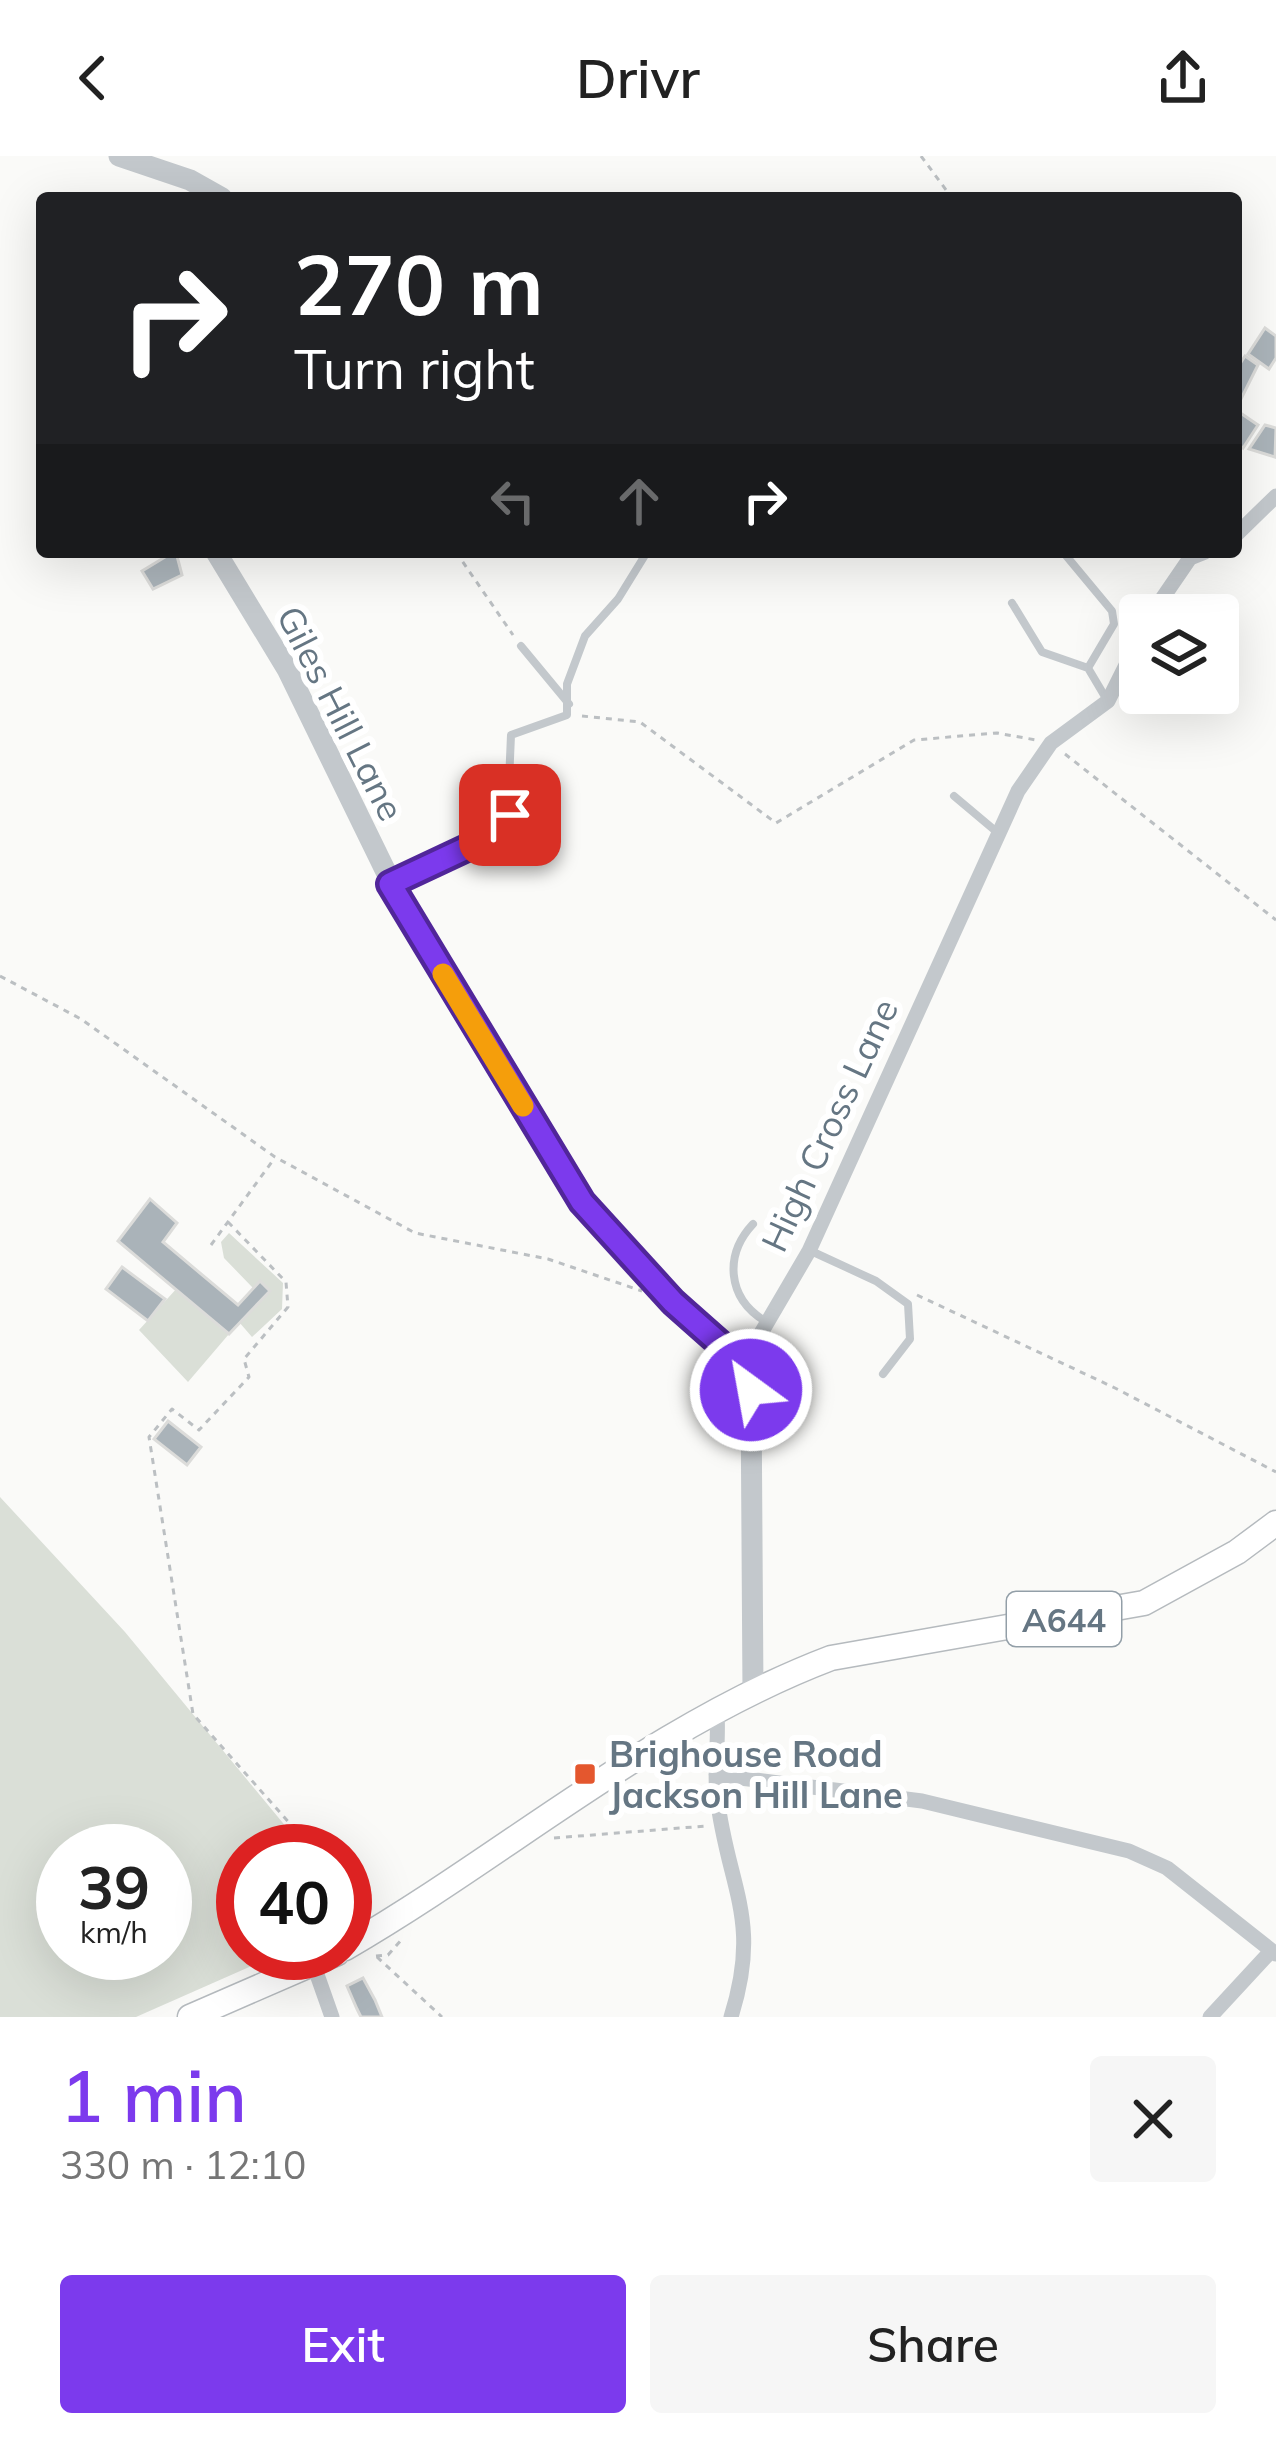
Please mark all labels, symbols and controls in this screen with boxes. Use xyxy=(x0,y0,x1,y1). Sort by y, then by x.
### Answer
text: Drivr xyxy=(576,44,700,112)
icon: back xyxy=(60,45,126,111)
icon: share xyxy=(1150,45,1216,111)
text: 270 m xyxy=(294,231,544,336)
icon: right xyxy=(96,240,252,396)
text: Turn right xyxy=(294,335,535,403)
icon: left xyxy=(480,468,546,534)
icon: ahead xyxy=(606,468,672,534)
icon: right xyxy=(732,468,798,534)
map controls xyxy=(1119,594,1239,714)
button: layers xyxy=(1119,594,1239,714)
street label: Giles Hill Lane xyxy=(268,598,414,828)
pin xyxy=(459,764,561,866)
icon: arrive xyxy=(477,782,543,848)
street label: High Cross Lane xyxy=(751,992,907,1258)
position arrow xyxy=(688,1327,814,1453)
road number: A644 xyxy=(1007,1592,1121,1646)
place label: Brighouse Road Jackson Hill Lane xyxy=(609,1731,903,1817)
marker: Brighouse Road Jackson Hill Lane xyxy=(572,1761,598,1787)
speed limit sign: 40 xyxy=(216,1824,372,1980)
text: 39 xyxy=(78,1849,150,1924)
text: km/h xyxy=(80,1913,148,1951)
text: 1 min xyxy=(60,2050,247,2140)
button: close xyxy=(1090,2056,1216,2182)
text: 330 m · 12:10 xyxy=(60,2140,306,2189)
button: Exit xyxy=(60,2275,626,2413)
button: Share xyxy=(650,2275,1216,2413)

